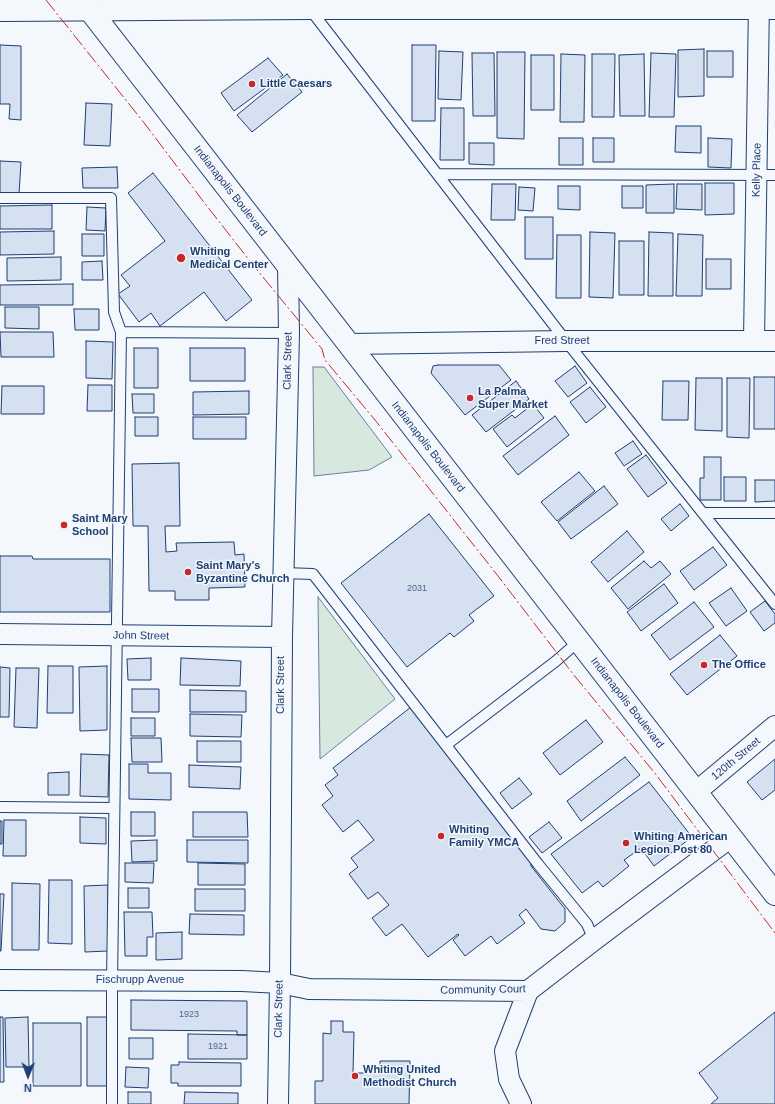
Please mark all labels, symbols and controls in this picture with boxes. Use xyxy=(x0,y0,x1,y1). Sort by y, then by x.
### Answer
place label: Little Caesars xyxy=(260,77,332,91)
marker: Little Caesars xyxy=(247,79,257,89)
street label: Indianapolis Boulevard xyxy=(191,143,269,239)
street label: Kelly Place xyxy=(750,143,764,197)
place label: Whiting Medical Center xyxy=(190,245,268,271)
marker: Whiting Medical Center xyxy=(175,252,187,264)
street label: Clark Street xyxy=(281,332,295,390)
street label: Fred Street xyxy=(534,334,590,348)
place label: La Palma Super Market xyxy=(478,385,548,411)
marker: La Palma Super Market xyxy=(465,393,475,403)
street label: Indianapolis Boulevard xyxy=(389,399,467,495)
place label: Saint Mary School xyxy=(72,512,128,538)
marker: Saint Mary School xyxy=(59,520,69,530)
place label: Saint Mary's Byzantine Church xyxy=(196,559,290,585)
marker: Saint Mary's Byzantine Church xyxy=(183,567,193,577)
house number: 2031 xyxy=(407,584,427,594)
street label: John Street xyxy=(113,629,169,643)
street label: Indianapolis Boulevard xyxy=(588,655,666,751)
street label: Clark Street xyxy=(274,656,288,714)
place label: The Office xyxy=(712,658,766,672)
marker: The Office xyxy=(699,660,709,670)
street label: 120th Street xyxy=(709,735,763,783)
place label: Whiting Family YMCA xyxy=(449,823,519,849)
place label: Whiting American Legion Post 80 xyxy=(634,830,728,856)
marker: Whiting Family YMCA xyxy=(436,831,446,841)
marker: Whiting American Legion Post 80 xyxy=(621,838,631,848)
street label: Fischrupp Avenue xyxy=(96,973,184,987)
street label: Clark Street xyxy=(272,980,286,1038)
street label: Community Court xyxy=(440,983,526,997)
house number: 1923 xyxy=(179,1010,199,1020)
house number: 1921 xyxy=(208,1042,228,1052)
north arrow xyxy=(8,1056,48,1096)
place label: Whiting United Methodist Church xyxy=(363,1063,456,1089)
marker: Whiting United Methodist Church xyxy=(350,1071,360,1081)
text: N xyxy=(24,1082,32,1094)

